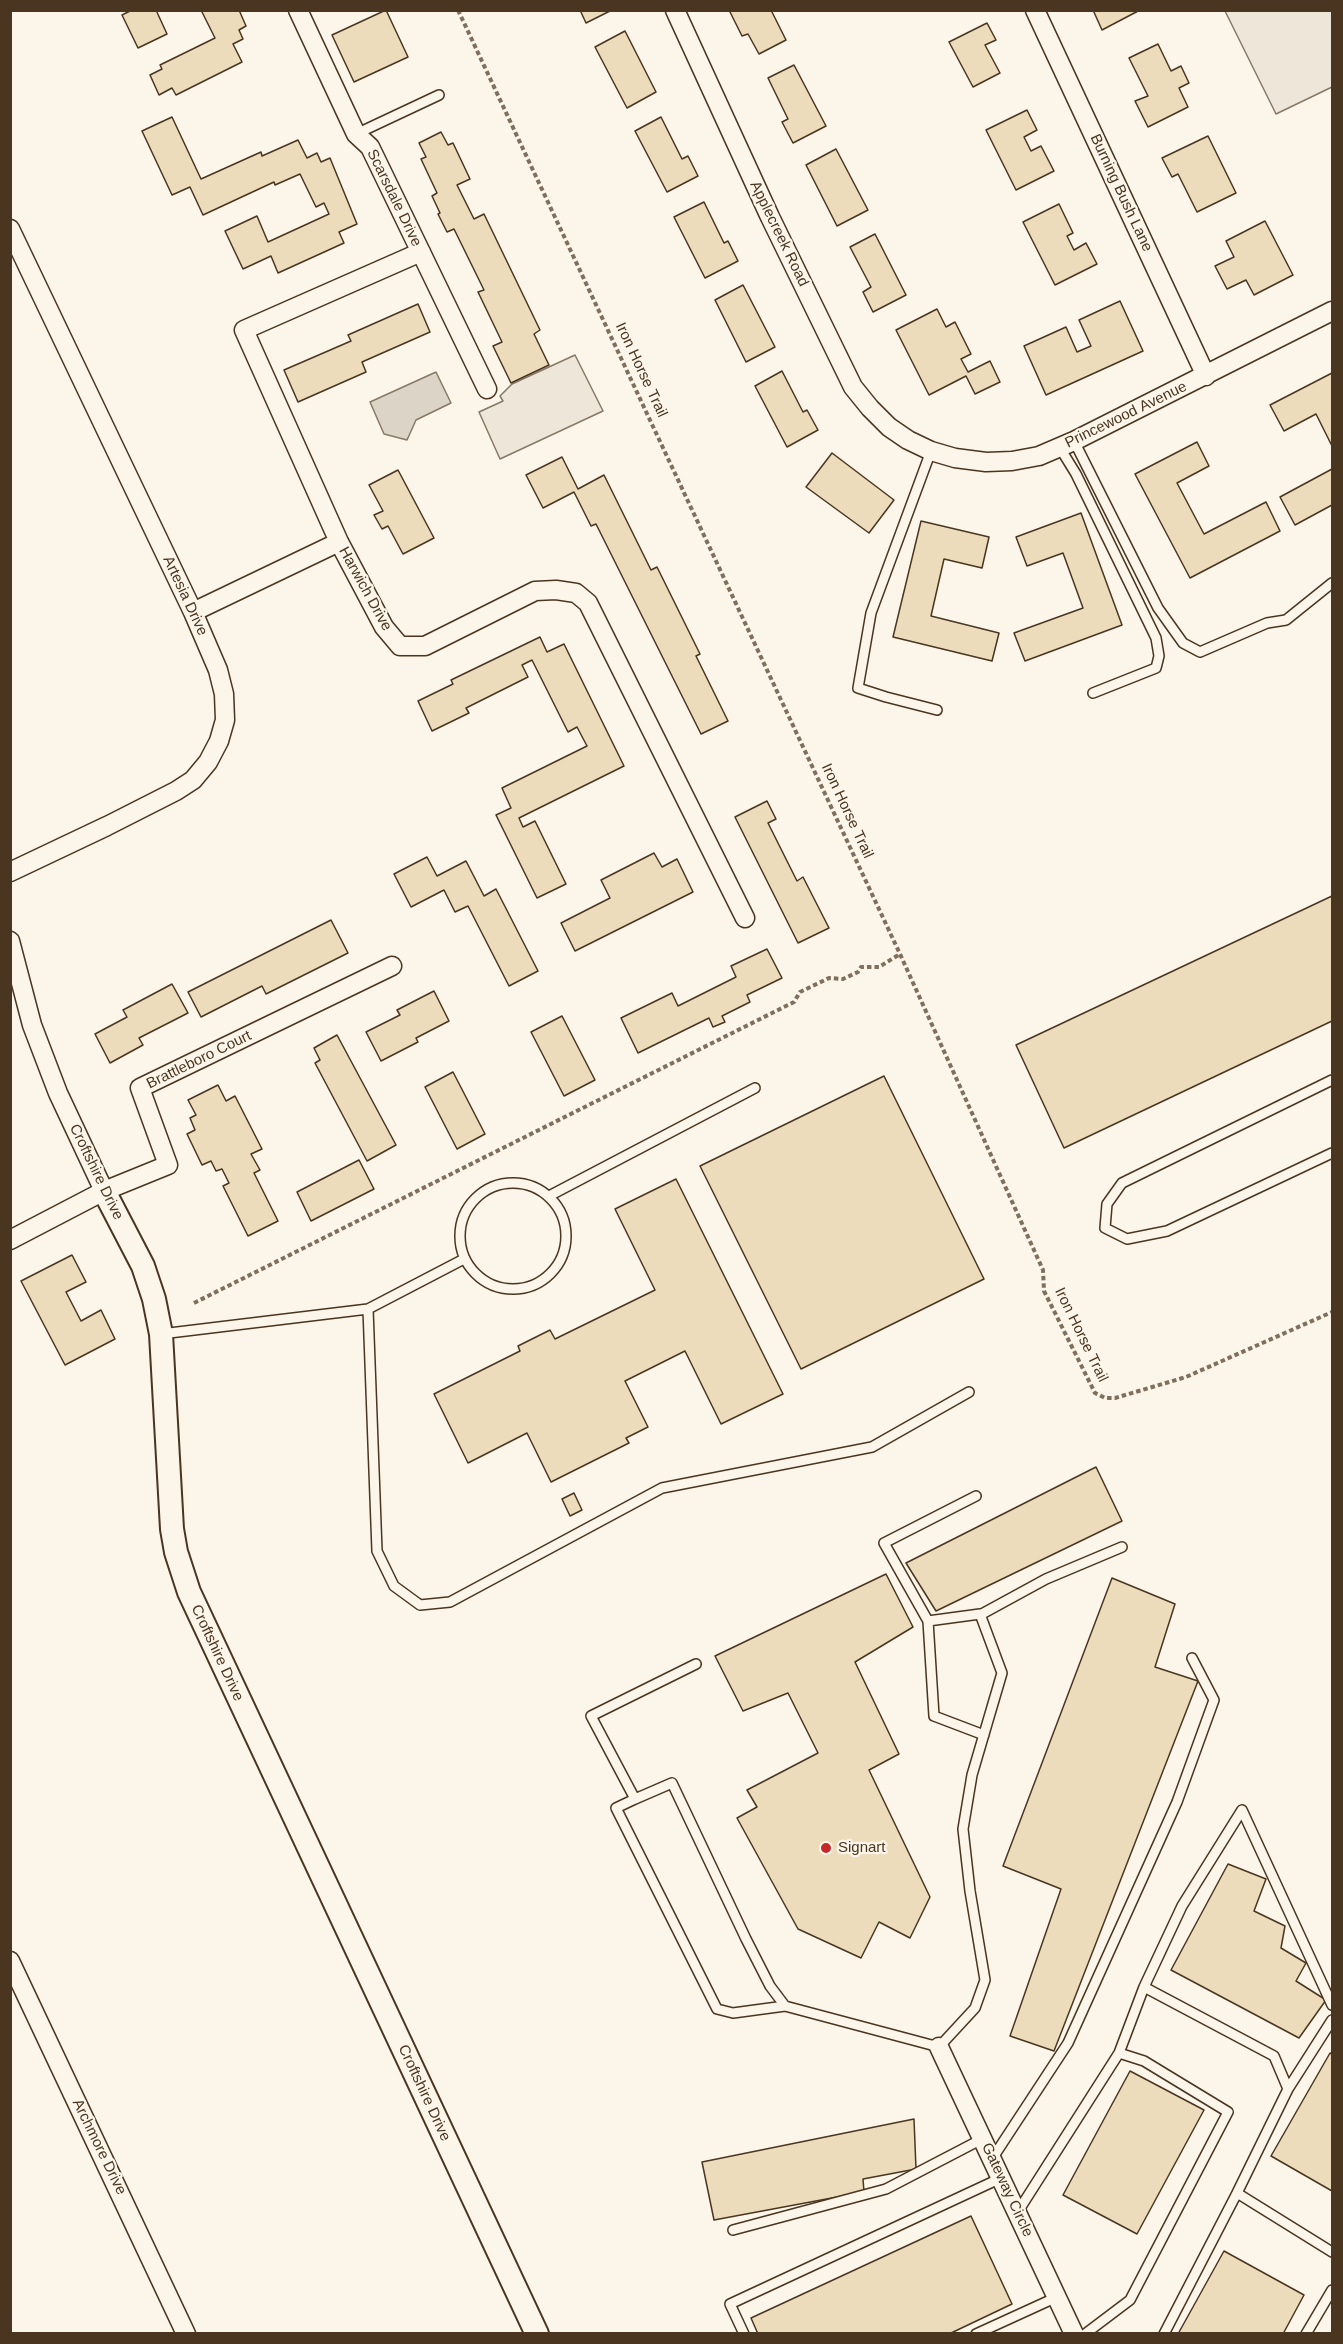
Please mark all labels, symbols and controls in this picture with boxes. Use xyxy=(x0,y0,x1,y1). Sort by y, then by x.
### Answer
street label: Burning Bush Lane xyxy=(1086,131,1156,255)
street label: Scarsdale Drive xyxy=(363,146,425,250)
street label: Applecreek Road xyxy=(746,178,812,290)
street label: Iron Horse Trail xyxy=(611,320,671,420)
street label: Princewood Avenue xyxy=(1062,378,1190,452)
street label: Harwich Drive xyxy=(335,544,395,634)
street label: Artesia Drive xyxy=(159,553,211,639)
street label: Iron Horse Trail xyxy=(817,761,877,861)
street label: Brattleboro Court xyxy=(144,1027,254,1093)
street label: Croftshire Drive xyxy=(65,1121,127,1223)
street label: Iron Horse Trail xyxy=(1050,1285,1112,1385)
street label: Croftshire Drive xyxy=(187,1602,247,1704)
place label: Signart xyxy=(838,1839,886,1857)
marker: Signart xyxy=(819,1841,833,1855)
street label: Croftshire Drive xyxy=(394,2042,454,2144)
street label: Archmore Drive xyxy=(68,2096,130,2198)
street label: Gateway Circle xyxy=(977,2140,1037,2240)

